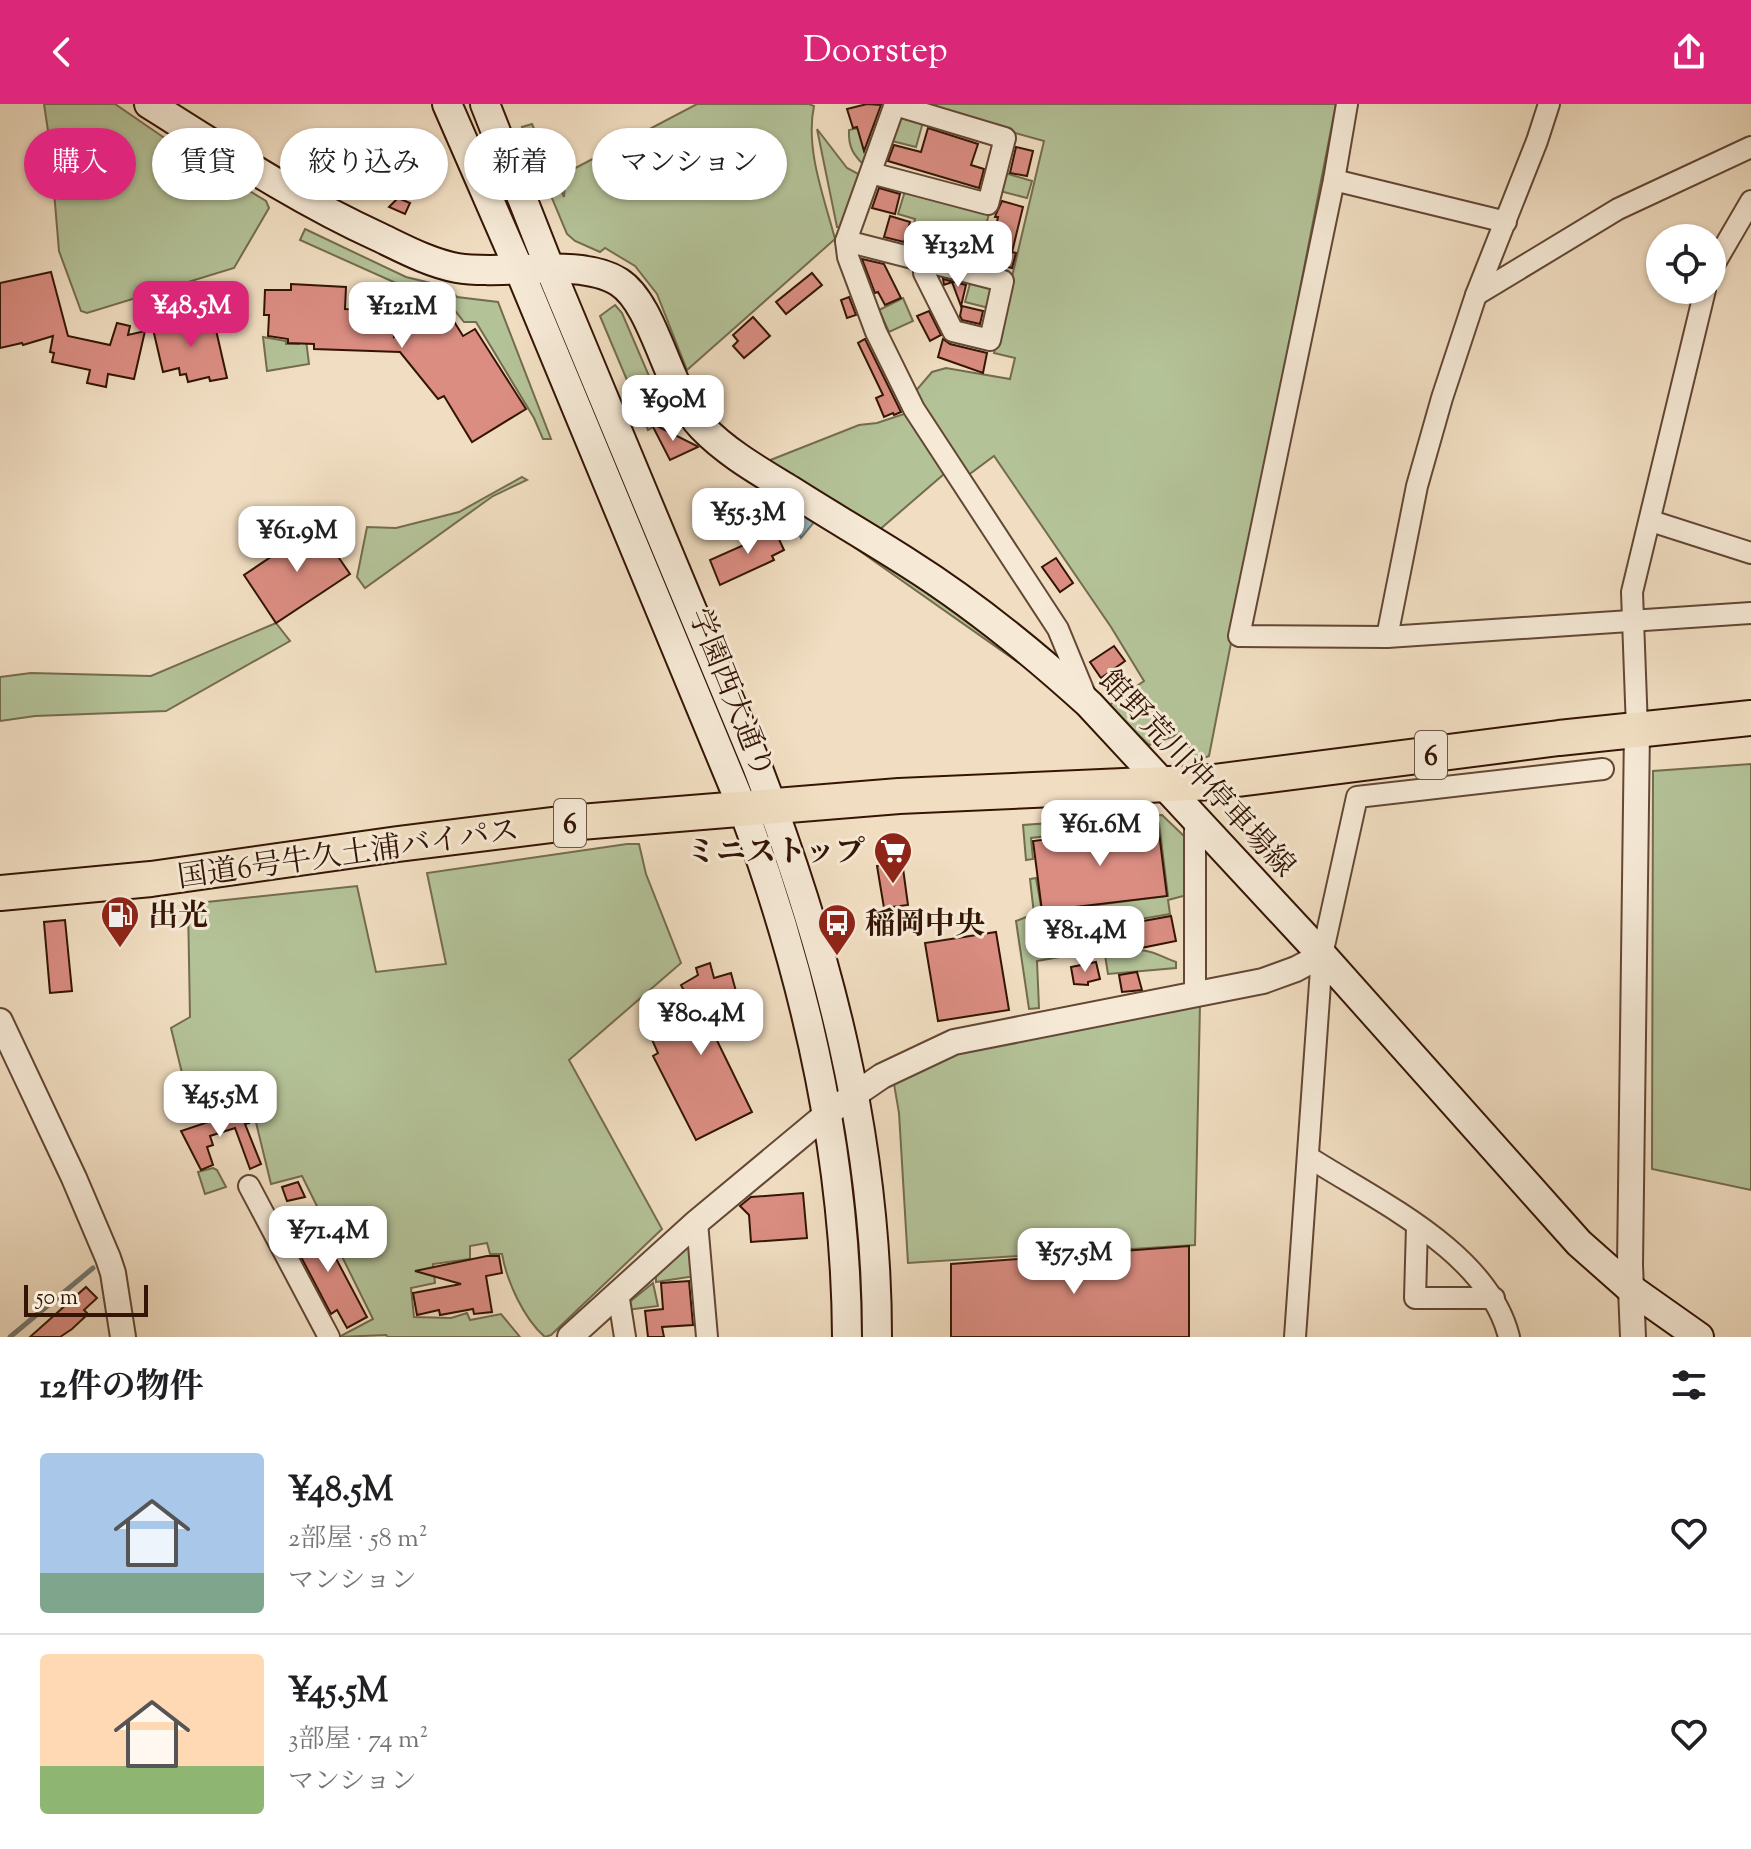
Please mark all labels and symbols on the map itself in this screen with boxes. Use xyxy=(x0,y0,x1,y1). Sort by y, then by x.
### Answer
pin: ¥132M xyxy=(902,221,1014,289)
pin: ¥48.5M xyxy=(126,281,256,349)
pin: ¥121M xyxy=(346,282,458,350)
pin: ¥90M xyxy=(626,375,720,443)
pin: ¥55.3M xyxy=(683,488,813,556)
pin: ¥61.9M xyxy=(232,506,362,574)
street label: 学園西大通り xyxy=(676,602,783,785)
street label: 館野荒川沖停車場線 xyxy=(1088,661,1304,888)
road number: 6 xyxy=(1415,731,1447,779)
road number: 6 xyxy=(554,799,586,847)
pin: ¥61.6M xyxy=(1035,800,1165,868)
street label: 国道6号牛久土浦バイパス xyxy=(175,810,522,901)
supermarket icon: ミニストップ xyxy=(872,830,914,885)
place label: ミニストップ xyxy=(686,832,865,875)
fuel station icon: 出光 xyxy=(99,894,141,949)
place label: 出光 xyxy=(148,896,208,939)
bus stop icon: 稲岡中央 xyxy=(816,902,858,957)
place label: 稲岡中央 xyxy=(865,904,985,947)
pin: ¥81.4M xyxy=(1020,906,1150,974)
pin: ¥80.4M xyxy=(636,989,766,1057)
pin: ¥45.5M xyxy=(155,1071,285,1139)
pin: ¥71.4M xyxy=(263,1206,393,1274)
pin: ¥57.5M xyxy=(1009,1228,1139,1296)
scale bar xyxy=(24,1281,148,1317)

